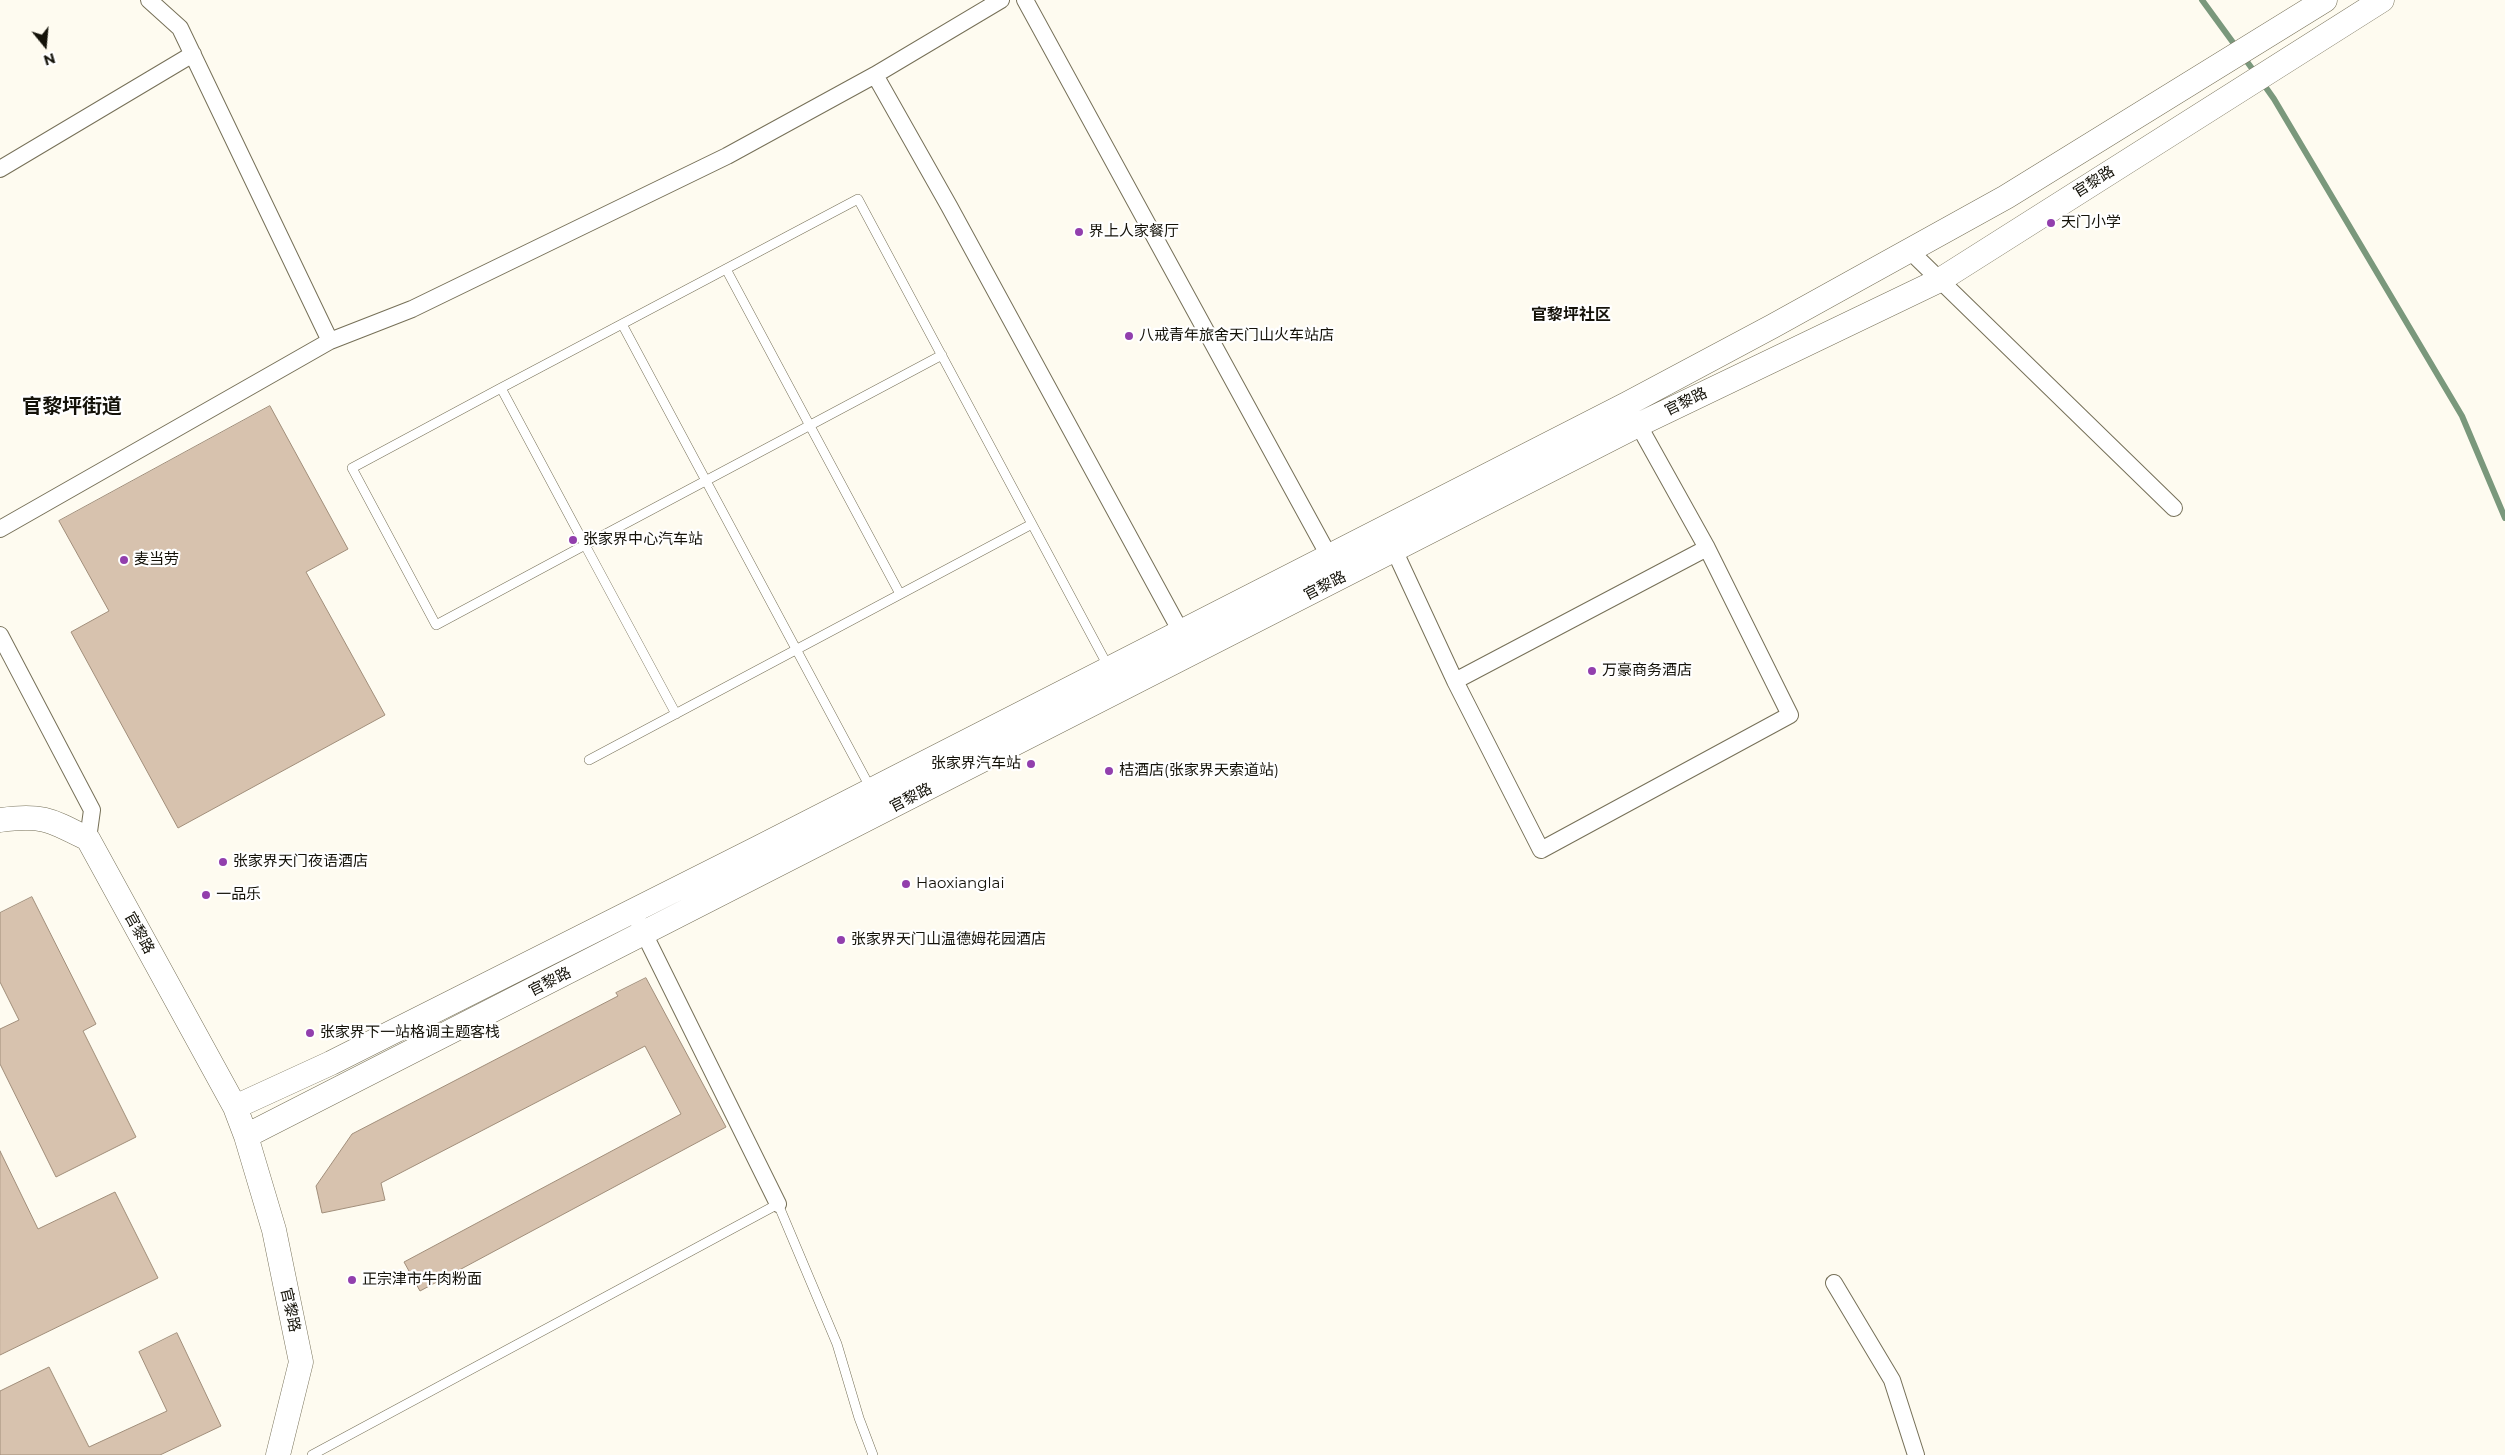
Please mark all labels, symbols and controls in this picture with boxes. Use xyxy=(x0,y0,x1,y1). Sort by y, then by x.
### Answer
north arrow xyxy=(20,20,70,70)
text: N xyxy=(41,49,57,70)
street label: 官黎路 xyxy=(2070,162,2118,202)
place label: 天门小学 xyxy=(2061,214,2121,232)
marker: 天门小学 xyxy=(2045,217,2057,229)
place label: 界上人家餐厅 xyxy=(1089,223,1179,241)
marker: 界上人家餐厅 xyxy=(1073,226,1085,238)
district label: 官黎坪社区 xyxy=(1531,305,1611,325)
place label: 八戒青年旅舍天门山火车站店 xyxy=(1139,327,1334,345)
marker: 八戒青年旅舍天门山火车站店 xyxy=(1123,330,1135,342)
street label: 官黎路 xyxy=(1662,384,1710,420)
district label: 官黎坪街道 xyxy=(22,395,122,419)
place label: 张家界中心汽车站 xyxy=(583,531,703,549)
marker: 张家界中心汽车站 xyxy=(567,534,579,546)
place label: 麦当劳 xyxy=(134,551,179,569)
marker: 麦当劳 xyxy=(118,554,130,566)
street label: 官黎路 xyxy=(1301,568,1349,604)
place label: 万豪商务酒店 xyxy=(1602,662,1692,680)
marker: 万豪商务酒店 xyxy=(1586,665,1598,677)
place label: 张家界汽车站 xyxy=(931,755,1021,773)
marker: 张家界汽车站 xyxy=(1025,758,1037,770)
place label: 桔酒店(张家界天索道站) xyxy=(1119,762,1279,780)
marker: 桔酒店(张家界天索道站) xyxy=(1103,765,1115,777)
street label: 官黎路 xyxy=(887,780,935,816)
place label: 张家界天门夜语酒店 xyxy=(233,853,368,871)
marker: 张家界天门夜语酒店 xyxy=(217,856,229,868)
place label: Haoxianglai xyxy=(916,875,1004,893)
marker: Haoxianglai xyxy=(900,878,912,890)
place label: 一品乐 xyxy=(216,886,261,904)
marker: 一品乐 xyxy=(200,889,212,901)
street label: 官黎路 xyxy=(120,909,158,957)
place label: 张家界天门山温德姆花园酒店 xyxy=(851,931,1046,949)
marker: 张家界天门山温德姆花园酒店 xyxy=(835,934,847,946)
street label: 官黎路 xyxy=(526,964,574,1000)
place label: 张家界下一站格调主题客栈 xyxy=(320,1024,500,1042)
marker: 张家界下一站格调主题客栈 xyxy=(304,1027,316,1039)
place label: 正宗津市牛肉粉面 xyxy=(362,1271,482,1289)
marker: 正宗津市牛肉粉面 xyxy=(346,1274,358,1286)
street label: 官黎路 xyxy=(277,1286,303,1334)

